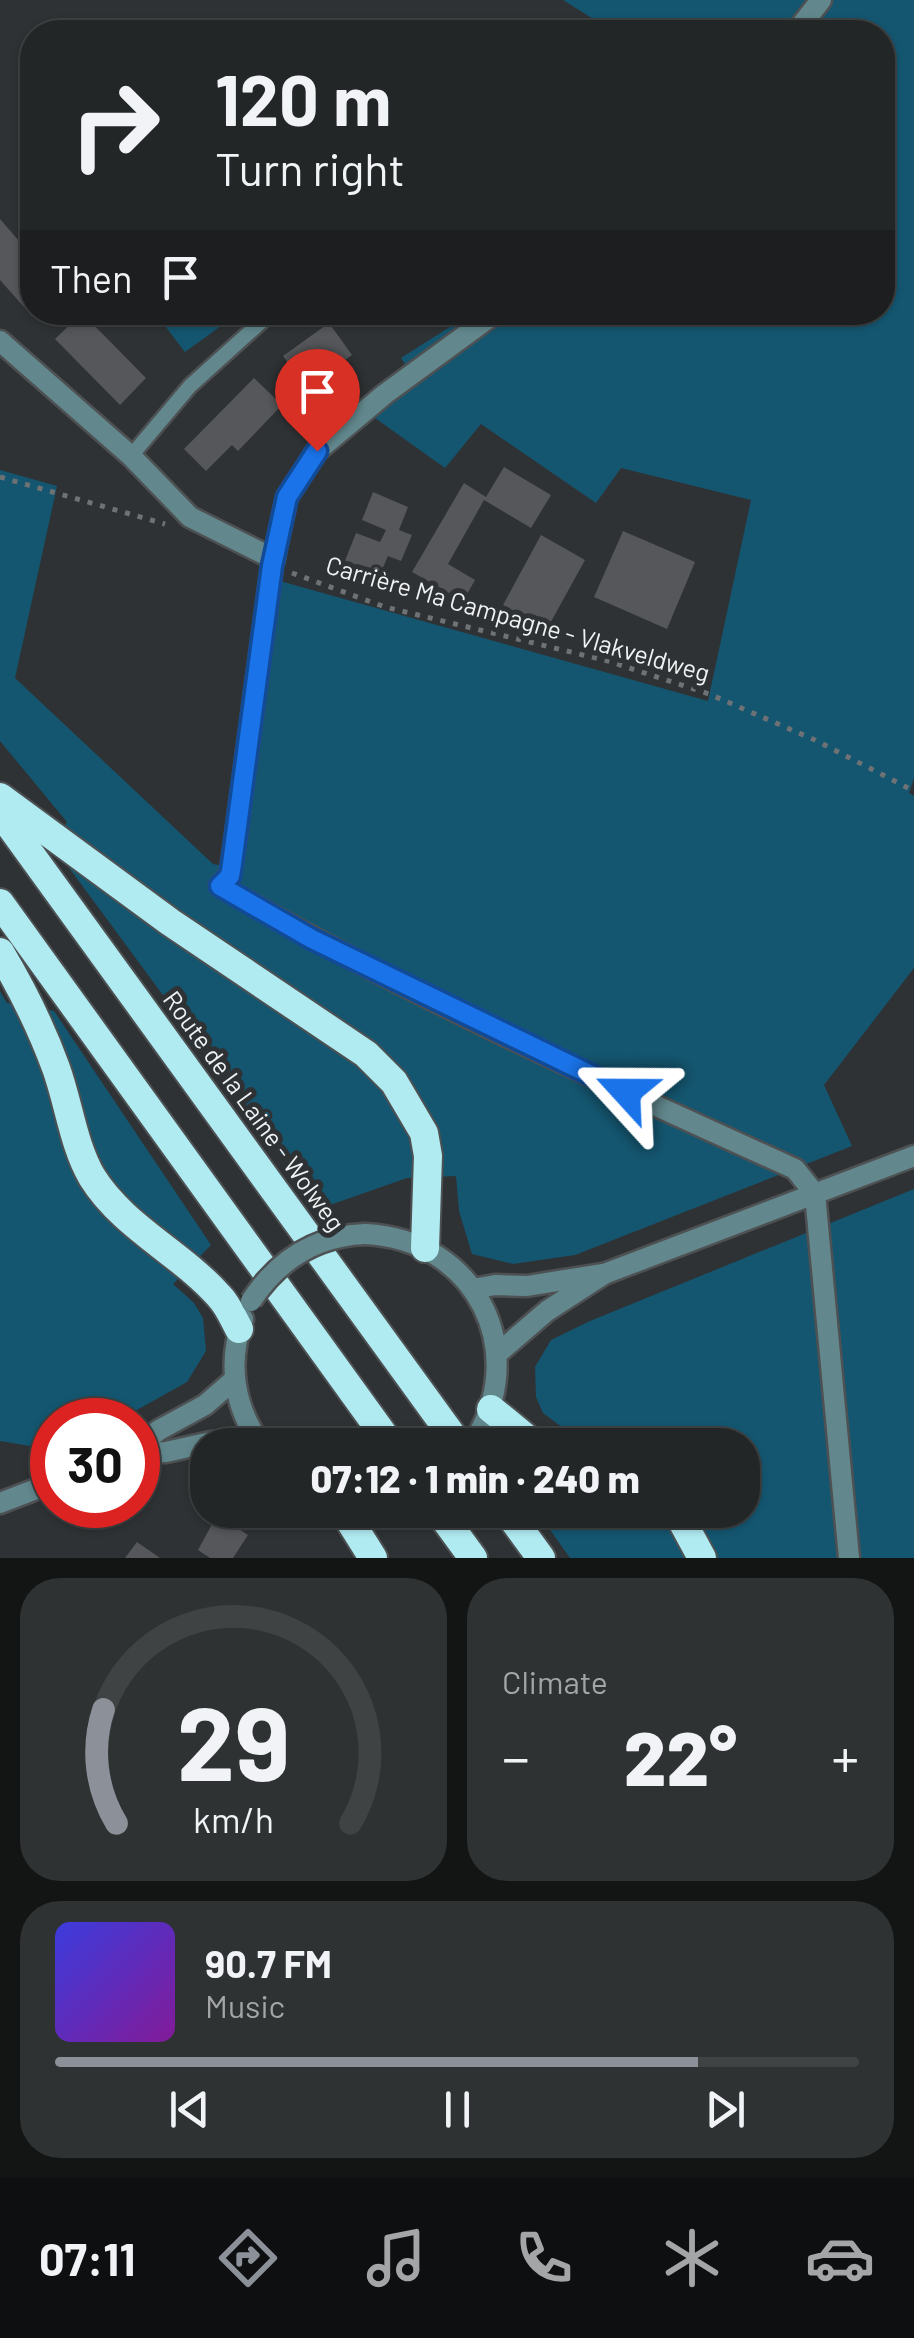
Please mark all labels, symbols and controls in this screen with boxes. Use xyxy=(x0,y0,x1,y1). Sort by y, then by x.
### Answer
text: 120 m xyxy=(215,56,391,140)
icon: right xyxy=(50,60,180,190)
text: Turn right xyxy=(215,141,405,195)
icon: arrive xyxy=(153,250,208,305)
text: Then xyxy=(50,255,133,301)
pin xyxy=(275,349,360,452)
icon: arrive xyxy=(290,364,345,419)
street label: Carrière Ma Campagne - Vlakveldweg xyxy=(323,549,714,687)
street label: Route de la Laine - Wolweg xyxy=(158,985,352,1236)
position arrow xyxy=(574,1040,678,1144)
speed limit sign: 30 xyxy=(30,1398,160,1528)
text: 07:12 · 1 min · 240 m xyxy=(310,1455,640,1501)
text: Climate xyxy=(502,1662,608,1700)
text: 29 xyxy=(177,1677,290,1802)
text: 22° xyxy=(624,1711,737,1801)
text: − xyxy=(502,1723,530,1789)
text: + xyxy=(831,1723,859,1789)
text: km/h xyxy=(193,1797,274,1840)
text: 90.7 FM xyxy=(205,1940,332,1986)
text: Music xyxy=(205,1986,285,2024)
icon: previous xyxy=(162,2082,217,2137)
icon: pause xyxy=(430,2082,485,2137)
icon: next xyxy=(698,2082,753,2137)
icon: directions xyxy=(213,2223,283,2293)
icon: music xyxy=(361,2223,431,2293)
icon: phone xyxy=(509,2223,579,2293)
icon: climate xyxy=(657,2223,727,2293)
icon: car xyxy=(805,2223,875,2293)
text: 07:11 xyxy=(39,2231,135,2285)

